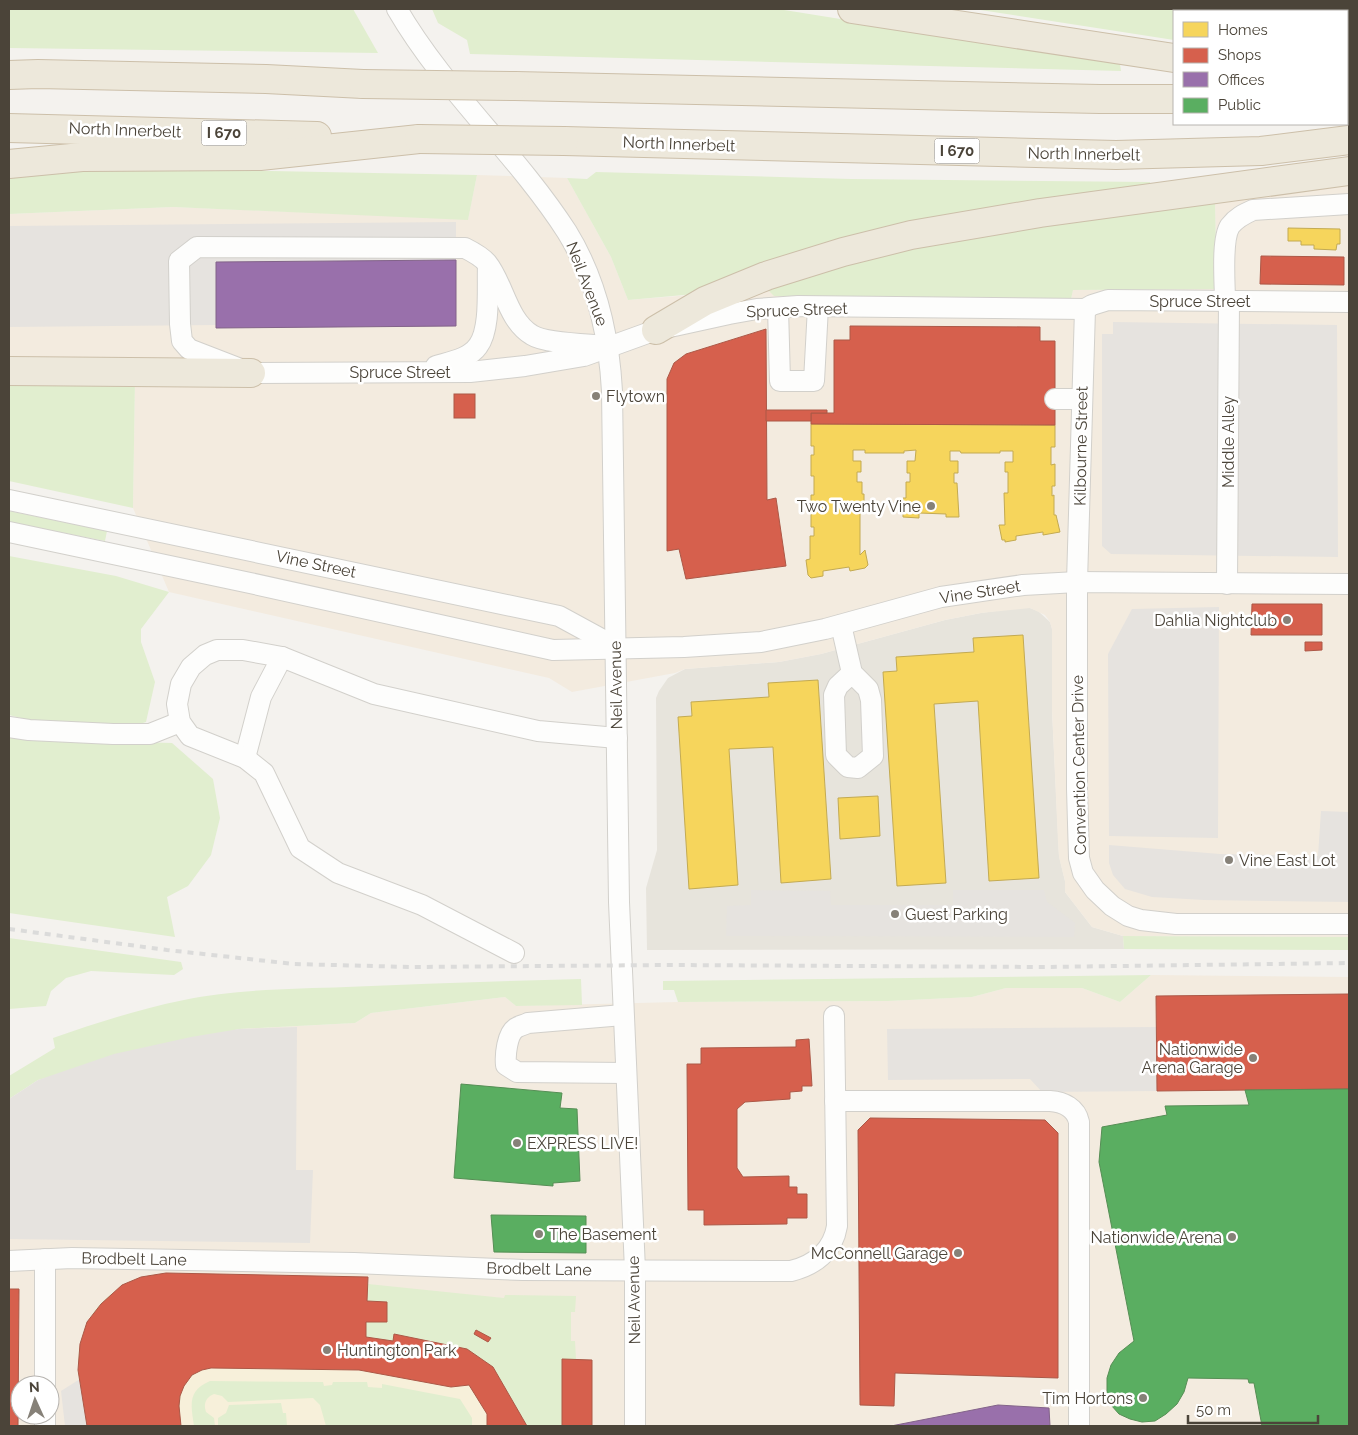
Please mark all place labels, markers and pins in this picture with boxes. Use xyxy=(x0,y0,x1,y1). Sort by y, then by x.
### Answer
place label: Flytown xyxy=(606,387,665,406)
marker: Flytown xyxy=(590,390,602,402)
place label: Two Twenty Vine xyxy=(797,497,921,516)
marker: Two Twenty Vine xyxy=(925,500,937,512)
place label: Dahlia Nightclub xyxy=(1154,611,1277,630)
marker: Dahlia Nightclub xyxy=(1281,614,1293,626)
place label: Vine East Lot xyxy=(1239,851,1336,870)
marker: Vine East Lot xyxy=(1223,854,1235,866)
place label: Guest Parking xyxy=(905,905,1008,924)
marker: Guest Parking xyxy=(889,908,901,920)
place label: Nationwide Arena Garage xyxy=(1142,1040,1243,1077)
marker: Nationwide Arena Garage xyxy=(1247,1052,1259,1064)
place label: EXPRESS LIVE! xyxy=(527,1134,638,1153)
marker: EXPRESS LIVE! xyxy=(511,1137,523,1149)
place label: The Basement xyxy=(549,1225,657,1244)
marker: The Basement xyxy=(533,1228,545,1240)
place label: Nationwide Arena xyxy=(1091,1228,1222,1247)
marker: Nationwide Arena xyxy=(1226,1231,1238,1243)
place label: McConnell Garage xyxy=(811,1244,948,1263)
marker: McConnell Garage xyxy=(952,1247,964,1259)
place label: Huntington Park xyxy=(337,1341,457,1360)
marker: Huntington Park xyxy=(321,1344,333,1356)
place label: Tim Hortons xyxy=(1042,1389,1133,1408)
marker: Tim Hortons xyxy=(1137,1392,1149,1404)

